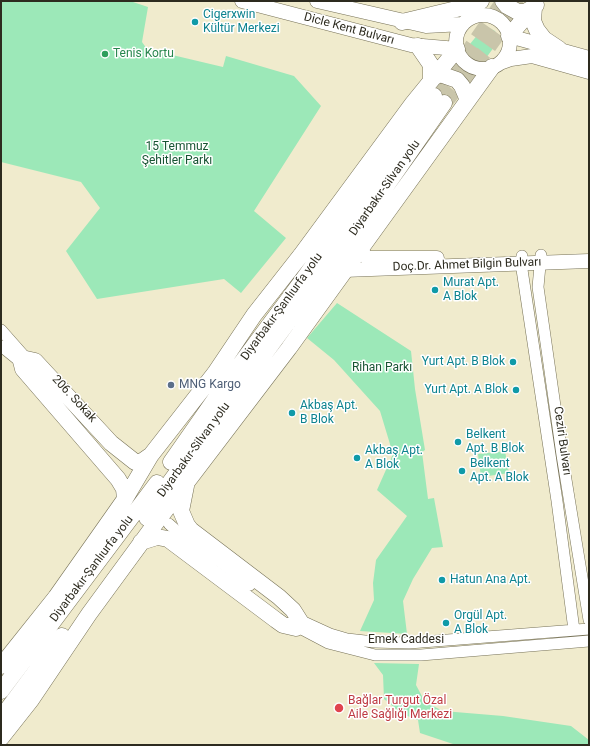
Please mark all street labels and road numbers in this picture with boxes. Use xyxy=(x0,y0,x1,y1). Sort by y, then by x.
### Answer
street label: Dicle Kent Bulvarı xyxy=(302,10,396,48)
street label: Diyarbakır-Silvan yolu xyxy=(347,137,423,239)
street label: Diyarbakır-Şanlıurfa yolu xyxy=(238,250,326,364)
street label: Doç.Dr. Ahmet Bilgin Bulvarı xyxy=(392,255,542,275)
street label: 206. Sokak xyxy=(49,373,99,425)
street label: Diyarbakır-Silvan yolu xyxy=(155,400,233,500)
street label: Ceziri Bulvarı xyxy=(550,406,574,476)
street label: Diyarbakır-Şanlıurfa yolu xyxy=(47,513,137,625)
street label: Emek Caddesi xyxy=(368,633,444,647)

